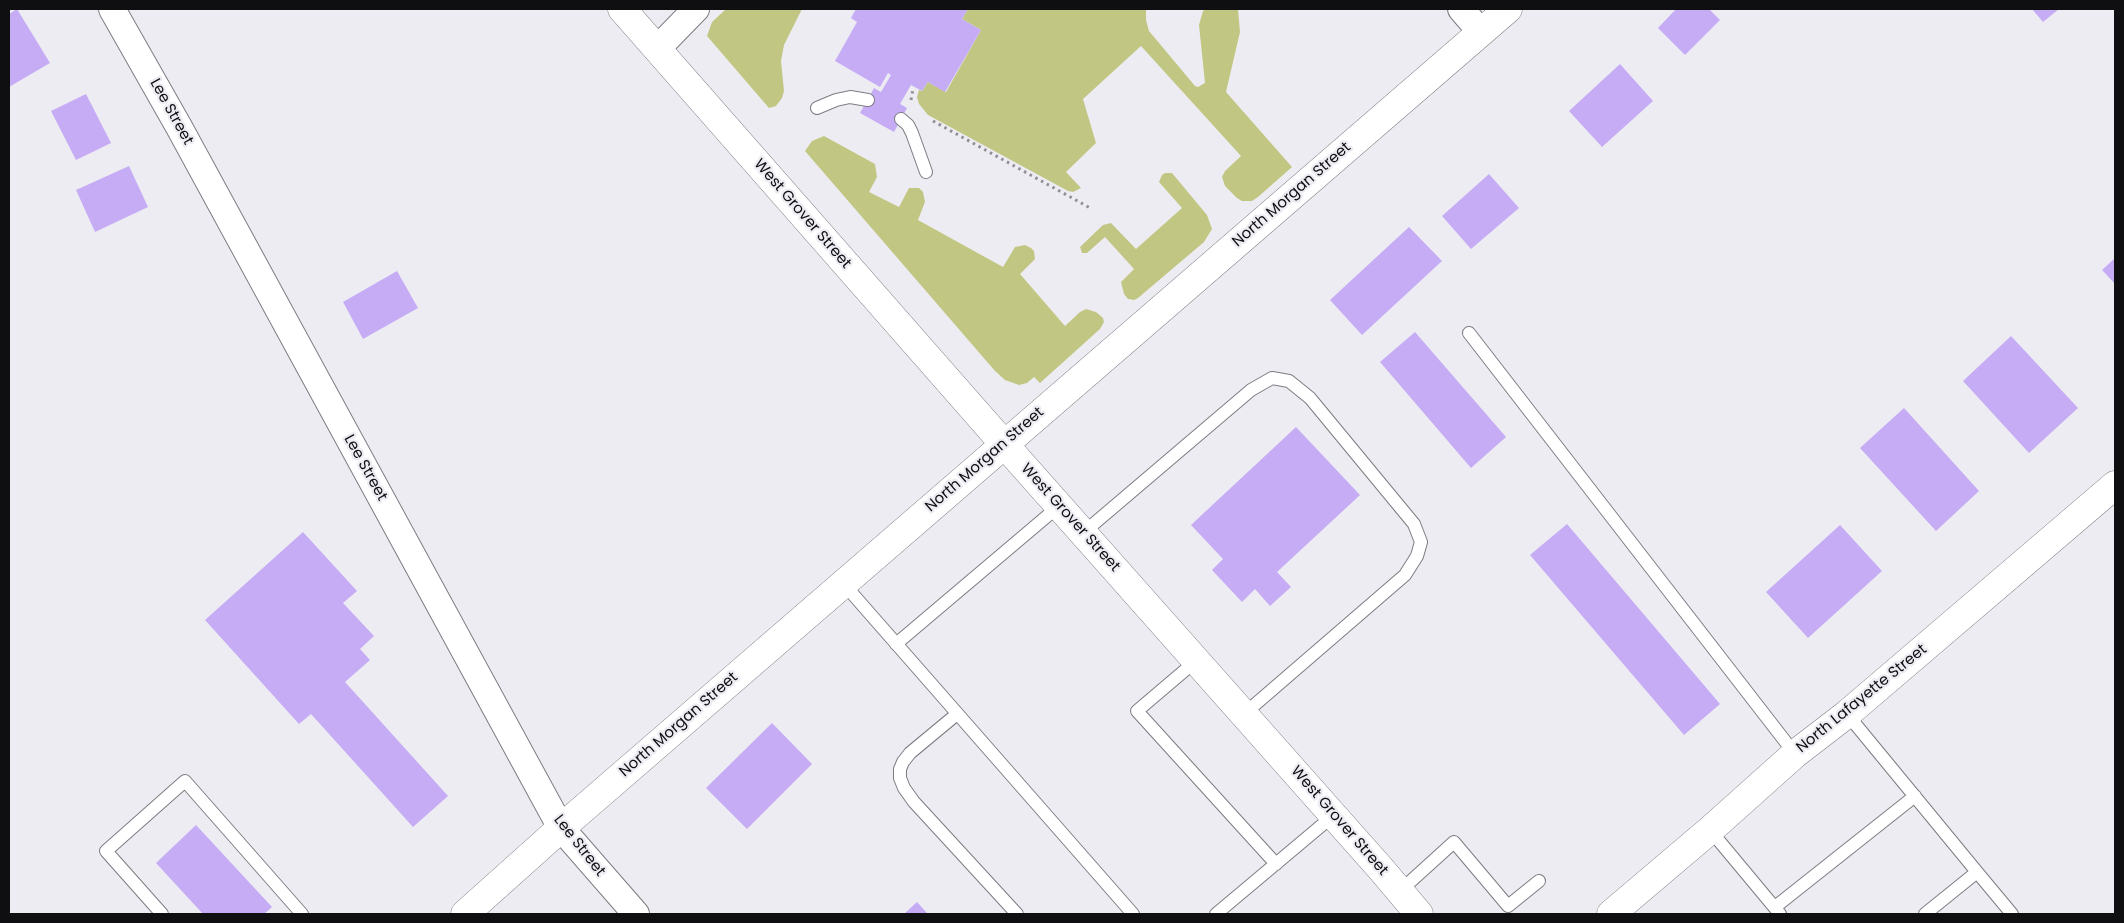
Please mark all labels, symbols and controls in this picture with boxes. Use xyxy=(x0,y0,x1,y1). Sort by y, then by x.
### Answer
street label: Lee Street xyxy=(145,76,197,148)
street label: North Morgan Street xyxy=(1229,139,1355,251)
street label: West Grover Street xyxy=(750,156,854,272)
street label: North Morgan Street xyxy=(922,404,1048,516)
street label: Lee Street xyxy=(339,432,391,504)
street label: West Grover Street xyxy=(1017,460,1123,576)
street label: North Lafayette Street xyxy=(1793,641,1931,757)
street label: North Morgan Street xyxy=(616,669,742,781)
street label: West Grover Street xyxy=(1287,763,1391,879)
street label: Lee Street xyxy=(549,812,609,880)

